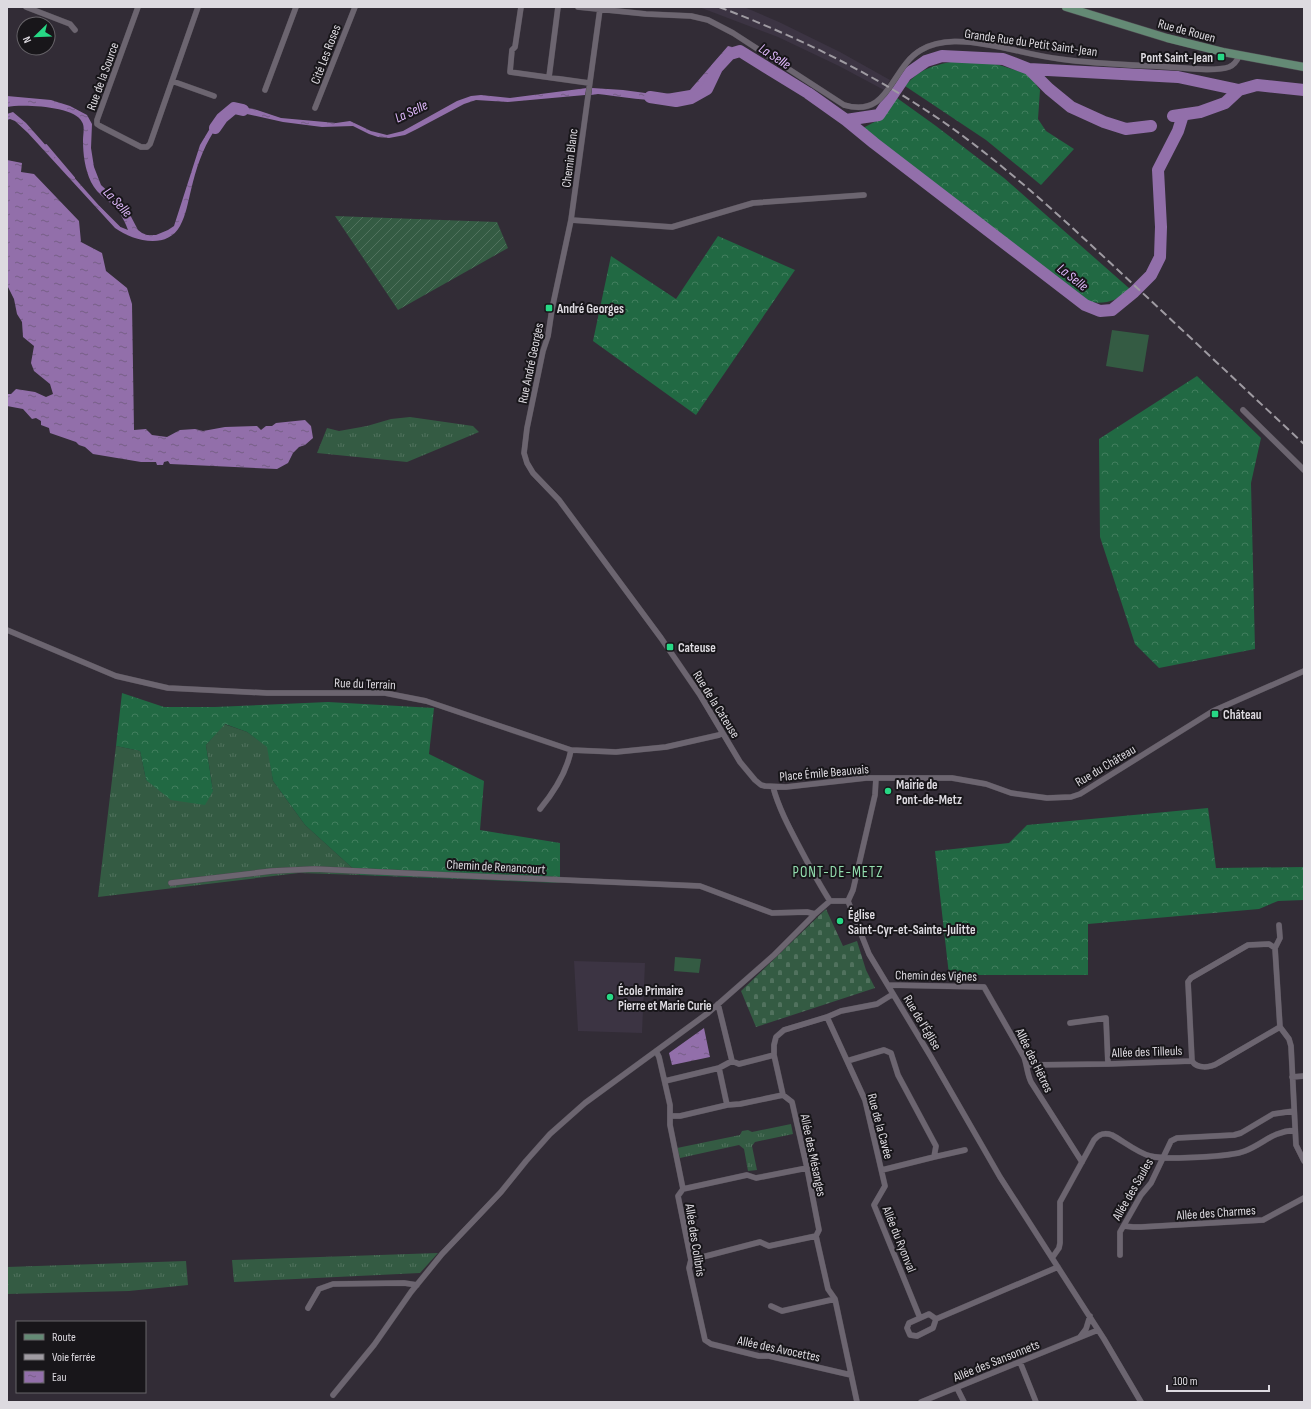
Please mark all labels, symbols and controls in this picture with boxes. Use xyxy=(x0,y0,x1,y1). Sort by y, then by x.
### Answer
north arrow xyxy=(16,16,56,56)
street label: Rue de Rouen xyxy=(1156,16,1217,46)
street label: Cité Les Roses xyxy=(307,22,345,86)
street label: Grande Rue du Petit Saint-Jean xyxy=(963,26,1098,60)
text: N xyxy=(20,34,34,45)
street label: Rue de la Source xyxy=(83,40,123,113)
water label: La Selle xyxy=(756,40,794,73)
place label: Pont Saint-Jean xyxy=(1141,50,1213,66)
marker: Pont Saint-Jean xyxy=(1216,52,1226,62)
water label: La Selle xyxy=(392,96,431,126)
street label: Chemin Blanc xyxy=(558,128,582,189)
water label: La Selle xyxy=(100,184,136,221)
water label: La Selle xyxy=(1054,260,1092,295)
place label: André Georges xyxy=(556,301,624,317)
marker: André Georges xyxy=(544,303,554,313)
street label: Rue André Georges xyxy=(515,321,547,405)
place label: Cateuse xyxy=(678,640,716,656)
marker: Cateuse xyxy=(665,642,675,652)
street label: Rue de la Cateuse xyxy=(689,668,743,741)
street label: Rue du Terrain xyxy=(334,675,396,693)
place label: Château xyxy=(1223,707,1262,723)
marker: Château xyxy=(1210,709,1220,719)
street label: Rue du Château xyxy=(1072,741,1139,790)
street label: Place Émile Beauvais xyxy=(779,761,870,785)
place label: Mairie de Pont-de-Metz xyxy=(896,777,962,808)
marker: Mairie de Pont-de-Metz xyxy=(883,786,893,796)
street label: Chemin de Renancourt xyxy=(446,856,546,878)
district label: PONT-DE-METZ xyxy=(793,863,883,882)
place label: Église Saint-Cyr-et-Sainte-Julitte xyxy=(848,907,976,938)
marker: Église Saint-Cyr-et-Sainte-Julitte xyxy=(835,916,845,926)
street label: Chemin des Vignes xyxy=(895,967,977,985)
place label: École Primaire Pierre et Marie Curie xyxy=(618,983,712,1014)
marker: École Primaire Pierre et Marie Curie xyxy=(605,992,615,1002)
street label: Rue de l'Église xyxy=(899,992,945,1053)
street label: Allée des Hêtres xyxy=(1011,1025,1057,1096)
street label: Allée des Tilleuls xyxy=(1110,1043,1183,1061)
street label: Rue de la Cavée xyxy=(864,1092,896,1161)
street label: Allée des Mésanges xyxy=(796,1112,830,1198)
street label: Allée des Saules xyxy=(1108,1155,1157,1224)
street label: Allée des Colibris xyxy=(681,1202,709,1278)
street label: Allée des Charmes xyxy=(1175,1202,1257,1224)
street label: Allée du Ryonval xyxy=(878,1203,920,1275)
legend xyxy=(16,1321,146,1393)
text: Route xyxy=(52,1330,76,1345)
street label: Allée des Avocettes xyxy=(735,1332,822,1366)
street label: Allée des Sansonnets xyxy=(950,1336,1042,1386)
text: Voie ferrée xyxy=(52,1350,96,1365)
scale bar xyxy=(1167,1367,1269,1393)
text: Eau xyxy=(52,1370,66,1385)
text: 100 m xyxy=(1173,1374,1198,1389)

